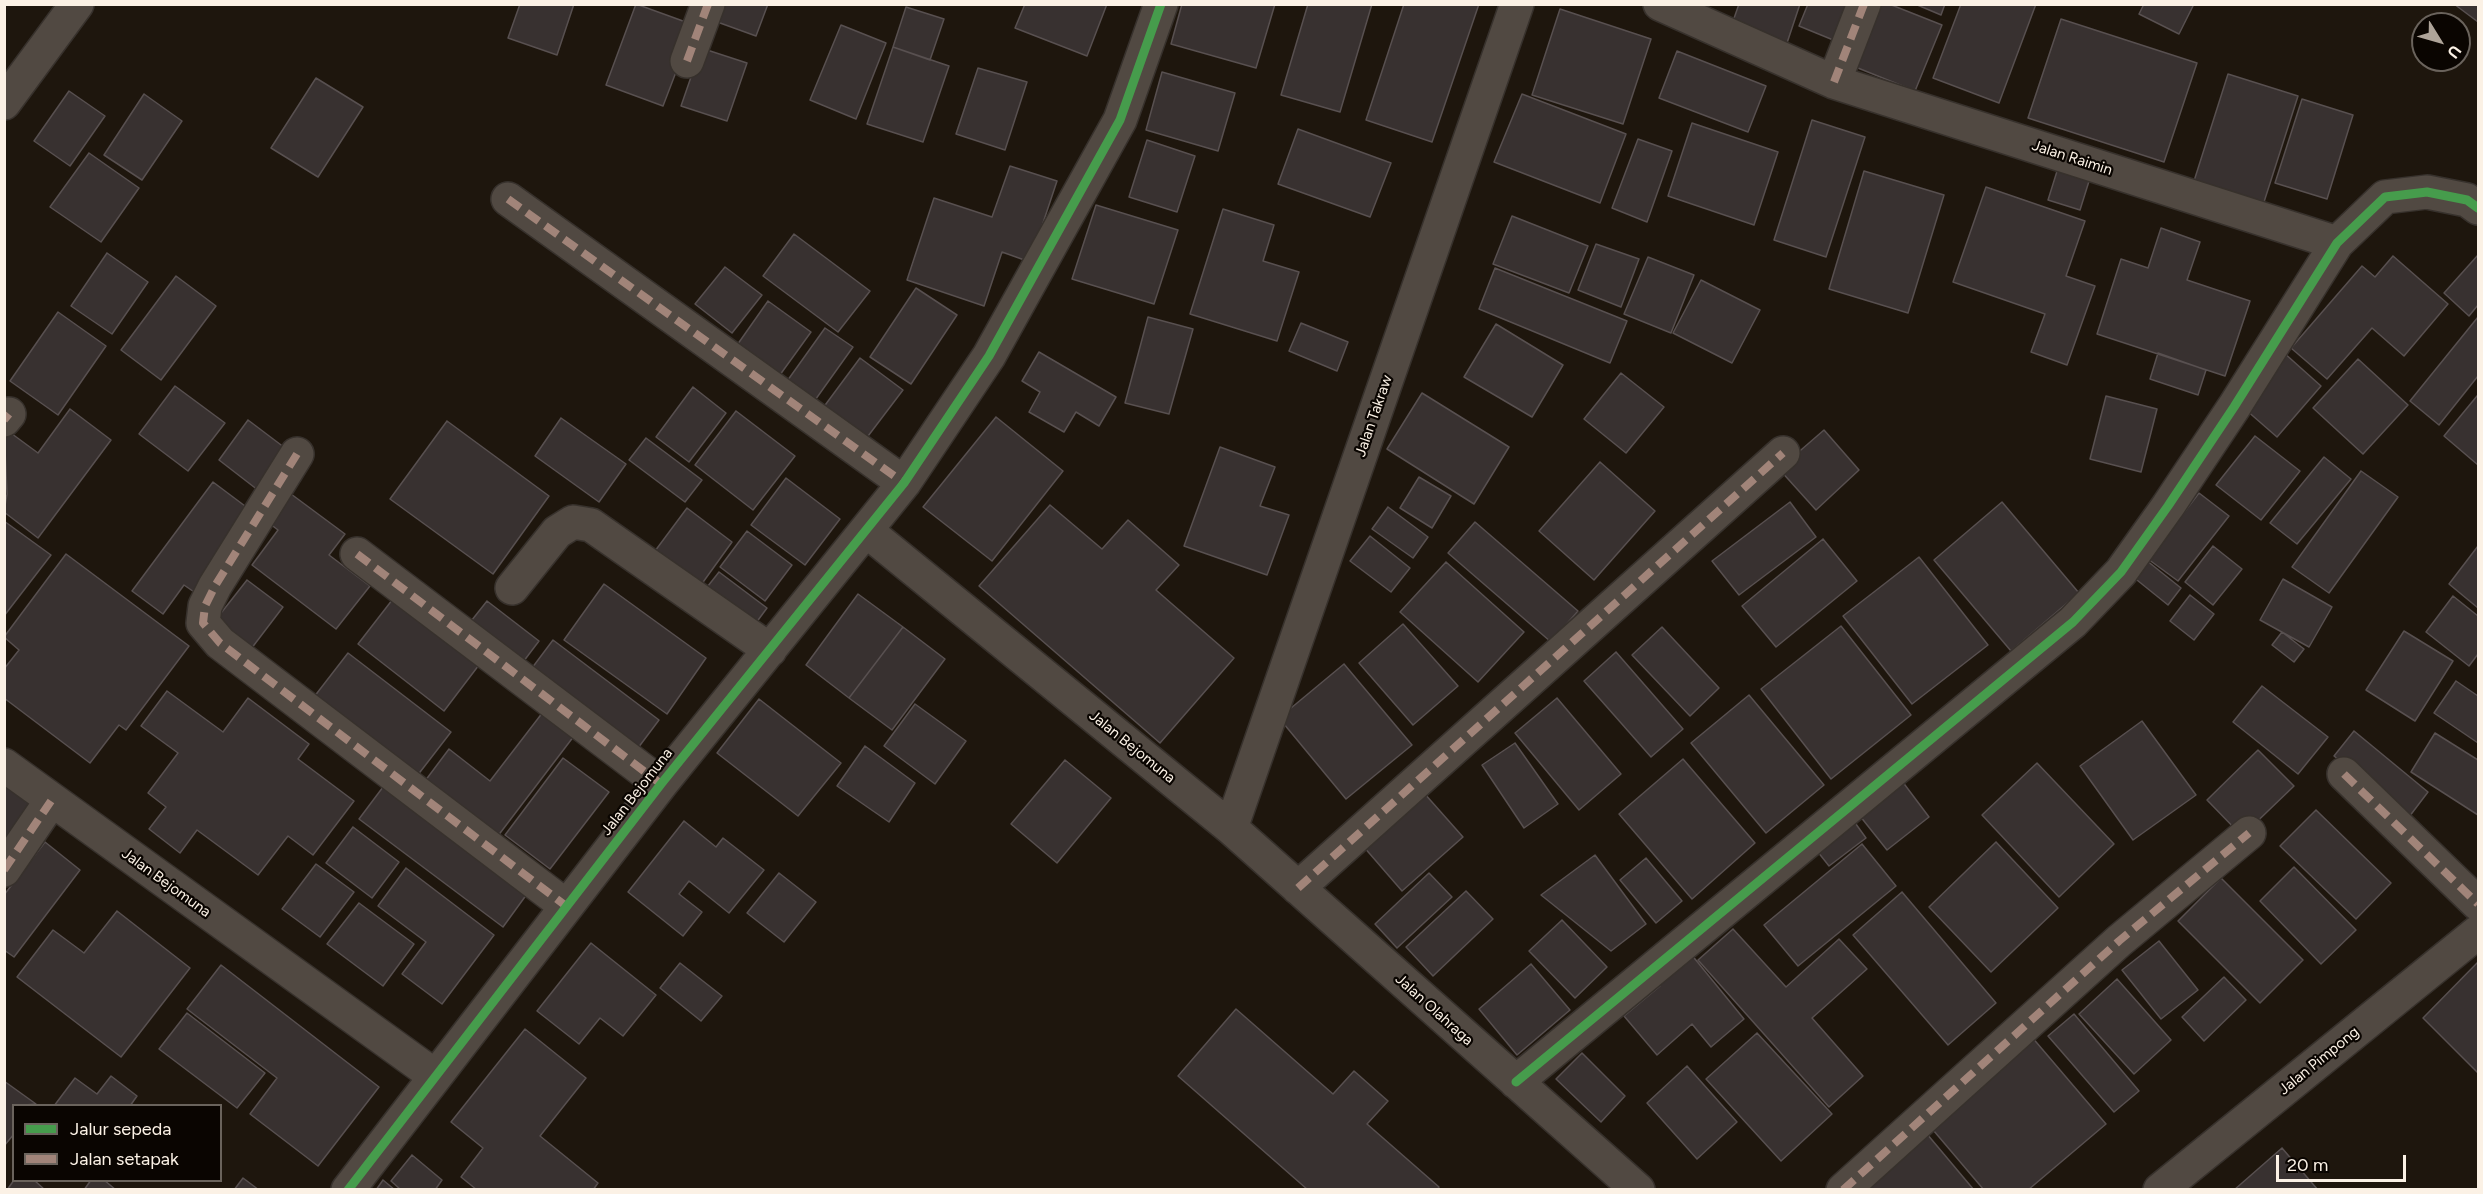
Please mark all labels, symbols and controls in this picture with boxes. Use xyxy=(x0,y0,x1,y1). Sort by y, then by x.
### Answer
north arrow xyxy=(2411,12,2471,72)
text: U xyxy=(2443,42,2465,62)
street label: Jalan Raimin xyxy=(2029,137,2115,179)
street label: Jalan Takraw xyxy=(1352,373,1396,459)
street label: Jalan Bejomuna xyxy=(1085,707,1179,787)
street label: Jalan Bejomuna xyxy=(597,745,677,839)
street label: Jalan Bejomuna xyxy=(118,845,214,921)
street label: Jalan Olahraga xyxy=(1391,970,1477,1050)
street label: Jalan Pimpong xyxy=(2275,1023,2363,1099)
legend xyxy=(12,1104,222,1182)
text: Jalur sepeda xyxy=(70,1118,171,1140)
scale bar xyxy=(2279,1143,2410,1181)
text: Jalan setapak xyxy=(70,1148,179,1170)
text: 20 m xyxy=(2287,1154,2328,1176)

